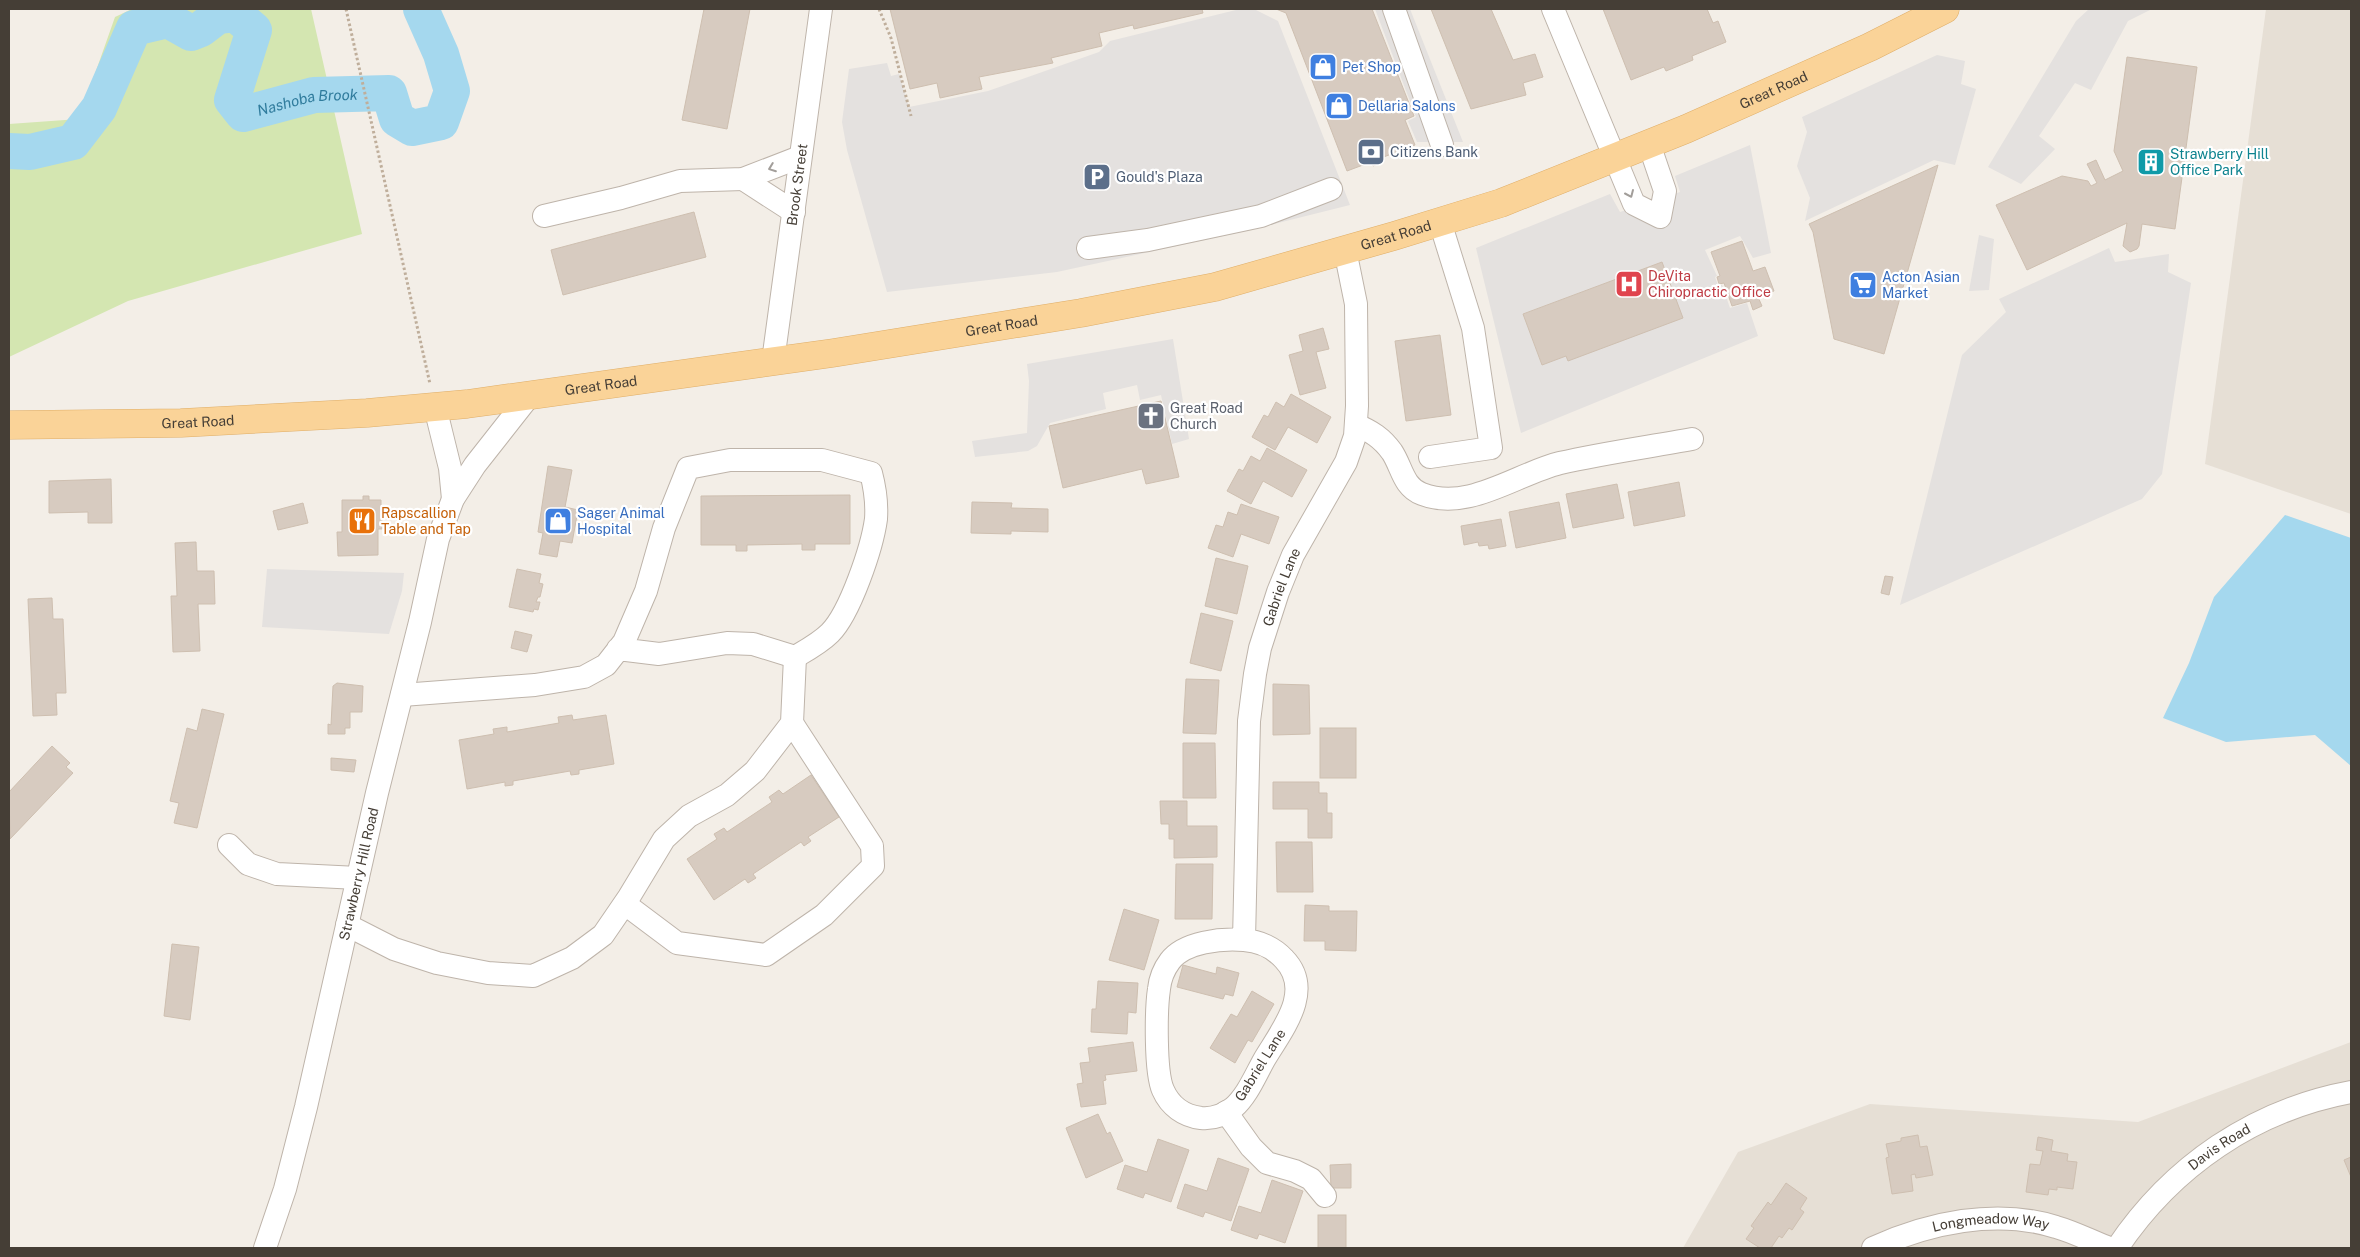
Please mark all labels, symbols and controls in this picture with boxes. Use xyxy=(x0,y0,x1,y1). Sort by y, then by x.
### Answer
shop icon: Pet Shop xyxy=(1308,52,1338,82)
place label: Pet Shop xyxy=(1342,59,1401,75)
street label: Great Road xyxy=(1737,68,1810,112)
water label: Nashoba Brook xyxy=(255,85,359,118)
shop icon: Dellaria Salons xyxy=(1324,91,1354,121)
place label: Dellaria Salons xyxy=(1358,98,1456,114)
bank icon: Citizens Bank xyxy=(1356,137,1386,167)
street label: Brook Street xyxy=(784,143,811,227)
place label: Citizens Bank xyxy=(1390,144,1478,160)
place label: Strawberry Hill Office Park xyxy=(2170,146,2269,178)
building icon: Strawberry Hill Office Park xyxy=(2136,147,2166,177)
one-way arrow xyxy=(768,162,777,172)
parking icon: Gould's Plaza xyxy=(1082,162,1112,192)
place label: Gould's Plaza xyxy=(1116,169,1203,185)
one-way arrow xyxy=(1624,189,1634,198)
street label: Great Road xyxy=(1359,217,1433,253)
place label: DeVita Chiropractic Office xyxy=(1648,268,1771,300)
hospital icon: DeVita Chiropractic Office xyxy=(1614,269,1644,299)
place label: Acton Asian Market xyxy=(1882,269,1960,301)
supermarket icon: Acton Asian Market xyxy=(1848,270,1878,300)
street label: Great Road xyxy=(964,312,1039,340)
street label: Great Road xyxy=(564,372,638,398)
place label: Great Road Church xyxy=(1170,400,1243,432)
church icon: Great Road Church xyxy=(1136,401,1166,431)
street label: Great Road xyxy=(161,412,235,431)
place label: Rapscallion Table and Tap xyxy=(381,505,471,537)
place label: Sager Animal Hospital xyxy=(577,505,665,537)
restaurant icon: Rapscallion Table and Tap xyxy=(347,506,377,536)
shop icon: Sager Animal Hospital xyxy=(543,506,573,536)
street label: Gabriel Lane xyxy=(1260,545,1304,628)
street label: Strawberry Hill Road xyxy=(336,806,381,942)
street label: Gabriel Lane xyxy=(1231,1026,1289,1104)
street label: Davis Road xyxy=(2185,1120,2253,1173)
street label: Longmeadow Way xyxy=(1930,1210,2052,1235)

